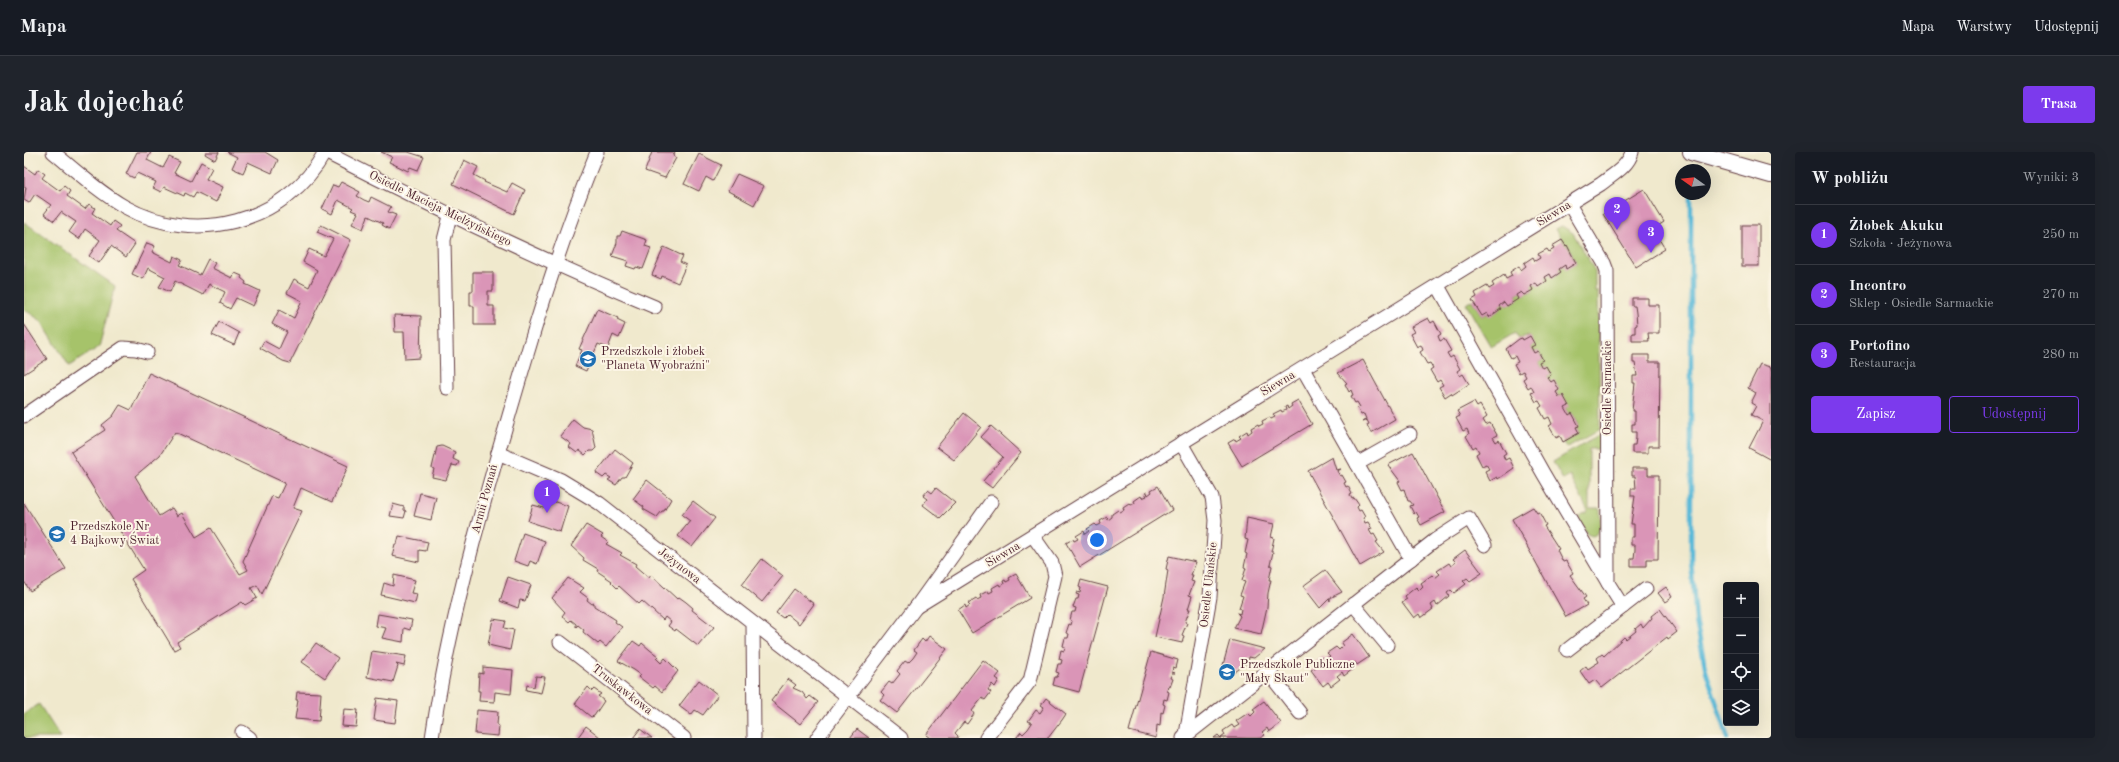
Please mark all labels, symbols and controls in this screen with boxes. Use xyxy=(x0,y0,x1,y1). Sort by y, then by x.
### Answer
text: Mapa xyxy=(20,18,67,37)
text: Mapa xyxy=(1901,20,1934,34)
text: Warstwy xyxy=(1956,20,2012,34)
text: Udostępnij xyxy=(2034,20,2099,34)
button: Trasa xyxy=(2023,86,2095,123)
text: Jak dojechać xyxy=(24,90,184,118)
north arrow xyxy=(1675,164,1711,200)
street label: Osiedle Macieja Mielżyńskiego xyxy=(367,169,513,249)
text: W pobliżu xyxy=(1811,170,1888,187)
text: Wyniki: 3 xyxy=(2023,171,2079,184)
pin: 2 xyxy=(1604,197,1630,230)
street label: Siewna xyxy=(1535,199,1573,229)
text: Żłobek Akuku xyxy=(1849,219,1943,234)
pin: 3 xyxy=(1638,220,1664,253)
text: 1 xyxy=(1820,228,1828,241)
text: 250 m xyxy=(2042,228,2079,241)
text: Szkoła · Jeżynowa xyxy=(1849,237,1952,250)
text: Incontro xyxy=(1849,279,1906,294)
text: 2 xyxy=(1820,288,1828,301)
text: 270 m xyxy=(2042,288,2079,301)
text: Sklep · Osiedle Sarmackie xyxy=(1849,297,1994,310)
text: Portofino xyxy=(1849,339,1910,354)
street label: Osiedle Sarmackie xyxy=(1602,340,1614,435)
place label: Przedszkole i żłobek "Planeta Wyobraźni" xyxy=(601,346,710,372)
text: 3 xyxy=(1820,348,1828,361)
text: 280 m xyxy=(2042,348,2079,361)
school or university icon: Przedszkole i żłobek "Planeta Wyobraźni" xyxy=(578,349,598,369)
text: Restauracja xyxy=(1849,357,1916,370)
street label: Siewna xyxy=(1259,369,1297,399)
button: Zapisz xyxy=(1811,396,1941,433)
button: Udostępnij xyxy=(1949,396,2079,433)
street label: Armii Poznań xyxy=(470,463,500,535)
pin: 1 xyxy=(534,480,560,513)
place label: Przedszkole Nr 4 Bajkowy Świat xyxy=(70,521,160,547)
school or university icon: Przedszkole Nr 4 Bajkowy Świat xyxy=(47,524,67,544)
your location xyxy=(1087,530,1107,550)
street label: Siewna xyxy=(984,540,1022,570)
street label: Osiedle Ułańskie xyxy=(1199,541,1220,628)
street label: Jeżynowa xyxy=(655,546,703,586)
map controls xyxy=(1723,582,1759,726)
button: + xyxy=(1723,582,1759,618)
button: − xyxy=(1723,618,1759,654)
button: locate xyxy=(1723,654,1759,690)
place label: Przedszkole Publiczne "Mały Skaut" xyxy=(1240,659,1355,685)
school or university icon: Przedszkole Publiczne "Mały Skaut" xyxy=(1217,662,1237,682)
street label: Truskawkowa xyxy=(589,663,655,717)
button: layers xyxy=(1723,690,1759,726)

